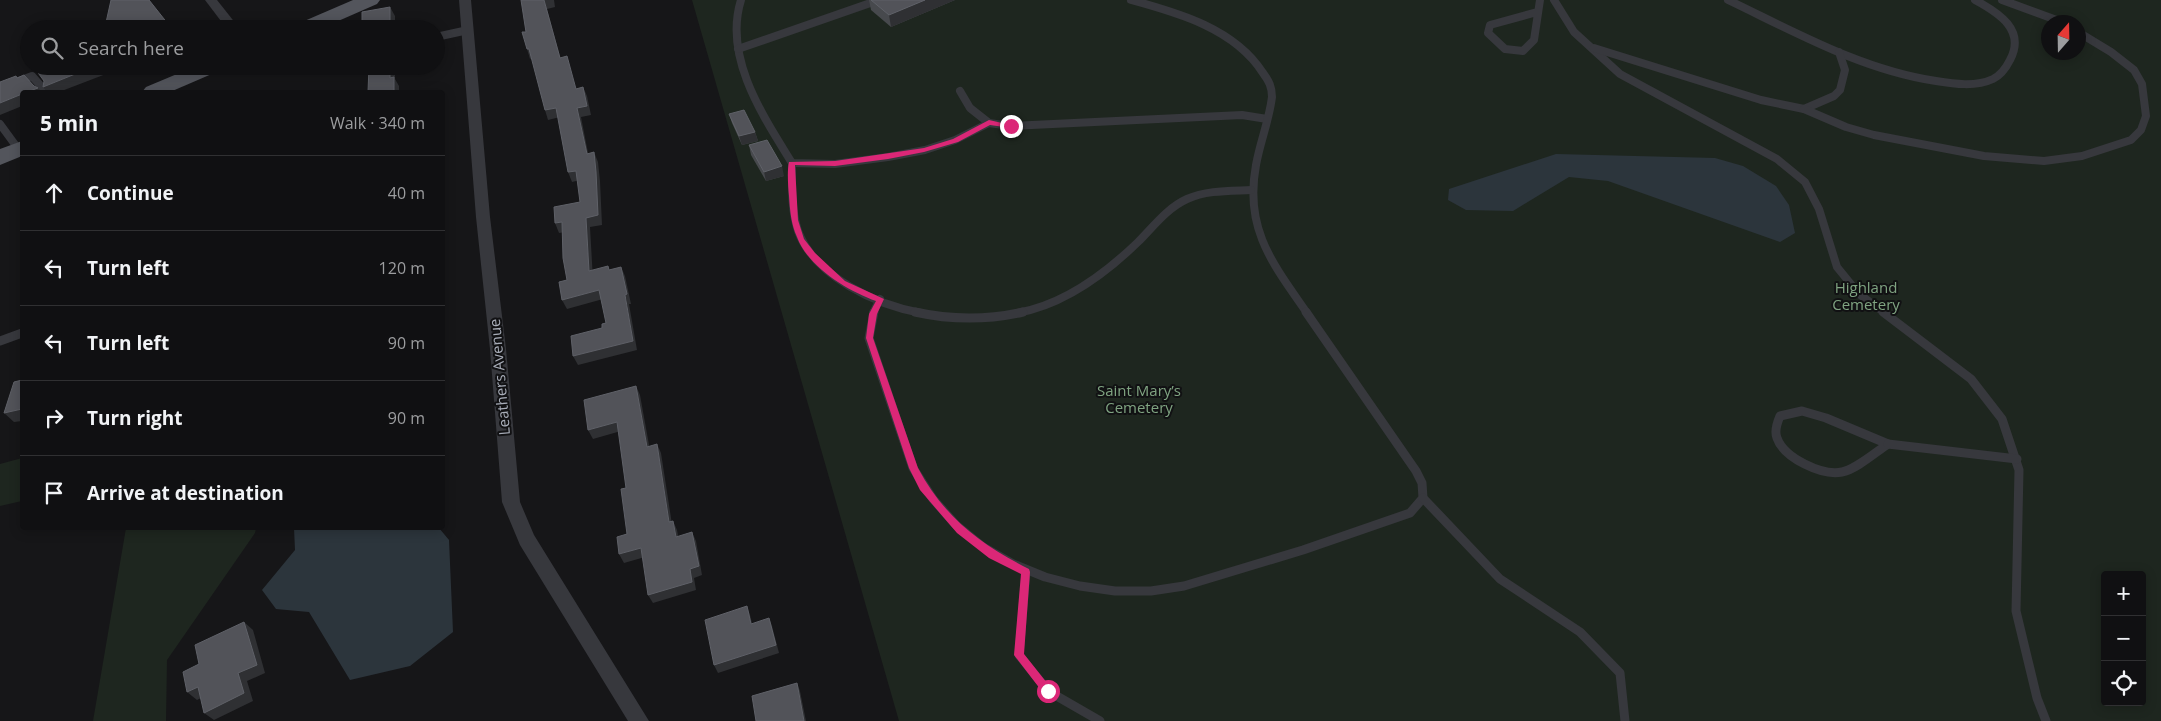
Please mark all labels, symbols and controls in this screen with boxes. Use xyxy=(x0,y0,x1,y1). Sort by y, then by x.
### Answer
north arrow xyxy=(2041,15,2086,60)
search box xyxy=(20,20,445,75)
icon: search xyxy=(38,34,66,62)
text: Search here xyxy=(78,35,184,61)
text: 5 min xyxy=(40,109,98,137)
text: Walk · 340 m xyxy=(330,112,425,134)
route end xyxy=(1000,115,1023,138)
icon: ahead xyxy=(40,179,68,207)
text: Continue xyxy=(87,180,174,206)
text: 40 m xyxy=(388,182,425,204)
icon: left xyxy=(40,254,68,282)
text: Turn left xyxy=(87,255,169,281)
text: 120 m xyxy=(379,257,425,279)
park label: Highland Cemetery xyxy=(1832,277,1900,314)
street label: Leathers Avenue xyxy=(484,318,514,436)
icon: left xyxy=(40,329,68,357)
text: Turn left xyxy=(87,330,169,356)
text: 90 m xyxy=(388,332,425,354)
park label: Saint Mary’s Cemetery xyxy=(1097,380,1181,417)
icon: right xyxy=(40,404,68,432)
text: Turn right xyxy=(87,405,182,431)
text: 90 m xyxy=(388,407,425,429)
icon: arrive xyxy=(40,479,68,507)
text: Arrive at destination xyxy=(87,480,284,506)
map controls xyxy=(2101,571,2146,706)
button: + xyxy=(2101,571,2146,616)
button: − xyxy=(2101,616,2146,661)
button: locate xyxy=(2101,661,2146,706)
route start xyxy=(1037,680,1060,703)

